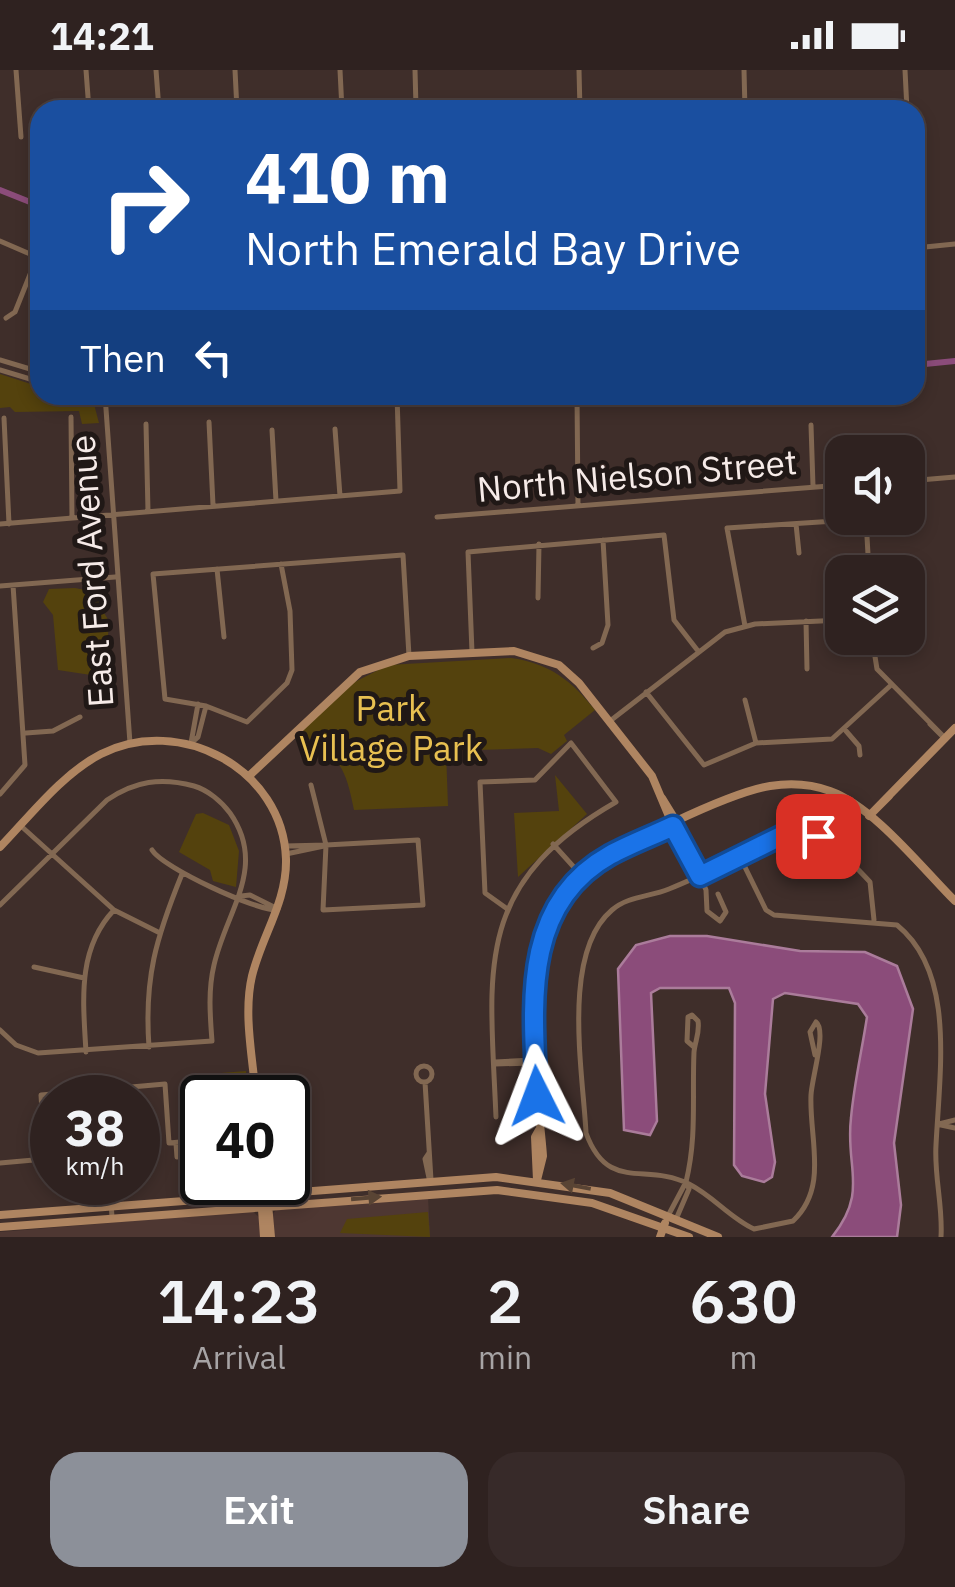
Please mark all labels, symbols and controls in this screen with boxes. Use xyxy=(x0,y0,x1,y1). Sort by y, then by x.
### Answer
text: 14:21 xyxy=(50,11,154,60)
text: 410 m xyxy=(245,131,450,222)
icon: right xyxy=(80,140,210,270)
text: North Emerald Bay Drive xyxy=(245,219,741,277)
icon: left xyxy=(186,330,241,385)
text: Then xyxy=(80,333,166,382)
street label: East Ford Avenue xyxy=(59,433,123,709)
map controls xyxy=(825,435,925,655)
button: sound xyxy=(825,435,925,535)
street label: North Nielson Street xyxy=(475,438,799,512)
button: layers xyxy=(825,555,925,655)
park label: Park Village Park xyxy=(299,685,483,771)
pin xyxy=(776,794,861,879)
icon: arrive xyxy=(791,809,846,864)
position arrow xyxy=(485,1044,589,1148)
speed limit sign: 40 xyxy=(180,1075,310,1205)
text: 38 xyxy=(65,1095,125,1160)
text: km/h xyxy=(66,1149,124,1182)
one-way arrow xyxy=(560,1178,591,1193)
one-way arrow xyxy=(351,1189,383,1205)
text: 14:23 xyxy=(157,1261,321,1340)
text: 2 xyxy=(487,1261,523,1340)
text: 630 xyxy=(690,1261,798,1340)
text: Arrival xyxy=(192,1336,286,1378)
text: min xyxy=(478,1336,532,1378)
text: m xyxy=(730,1336,758,1378)
button: Exit xyxy=(50,1452,468,1567)
button: Share xyxy=(488,1452,905,1567)

